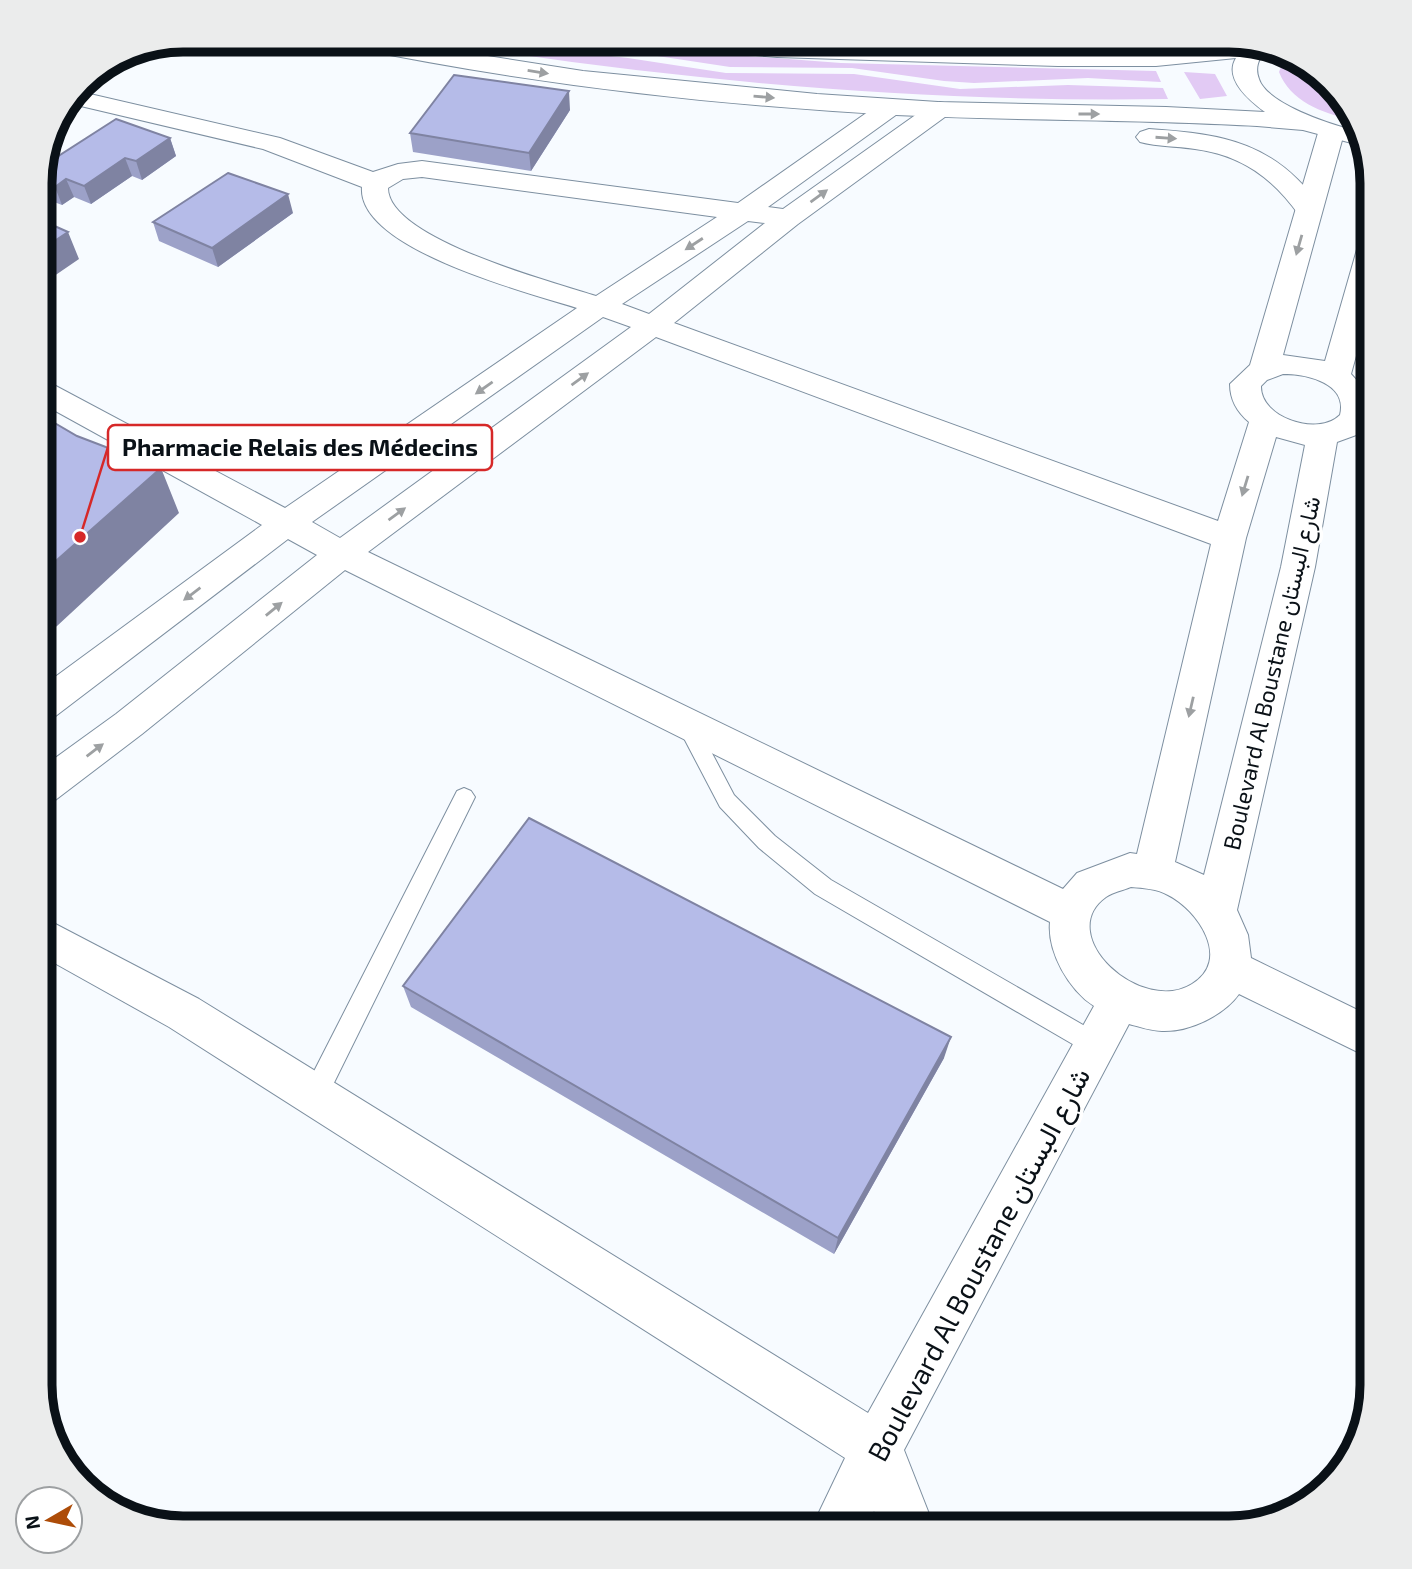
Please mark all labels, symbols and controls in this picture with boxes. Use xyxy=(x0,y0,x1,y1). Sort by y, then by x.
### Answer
one-way arrow xyxy=(527,66,549,77)
one-way arrow xyxy=(753,92,775,103)
one-way arrow xyxy=(1078,108,1100,120)
one-way arrow xyxy=(1155,133,1177,144)
one-way arrow xyxy=(810,189,828,203)
one-way arrow xyxy=(1293,235,1303,256)
one-way arrow xyxy=(685,237,704,250)
one-way arrow xyxy=(571,372,589,386)
one-way arrow xyxy=(475,381,493,395)
callout: Pharmacie Relais des Médecins xyxy=(108,425,492,470)
text: Pharmacie Relais des Médecins xyxy=(122,432,478,461)
one-way arrow xyxy=(1240,476,1250,497)
street label: Boulevard Al Boustane شارع البستان xyxy=(1217,493,1328,853)
one-way arrow xyxy=(388,507,406,521)
one-way arrow xyxy=(184,587,202,602)
one-way arrow xyxy=(265,602,282,617)
one-way arrow xyxy=(1185,696,1196,718)
one-way arrow xyxy=(86,743,104,757)
street label: Boulevard Al Boustane شارع البستان xyxy=(859,1061,1099,1468)
north arrow xyxy=(14,1485,84,1555)
text: N xyxy=(19,1514,44,1531)

